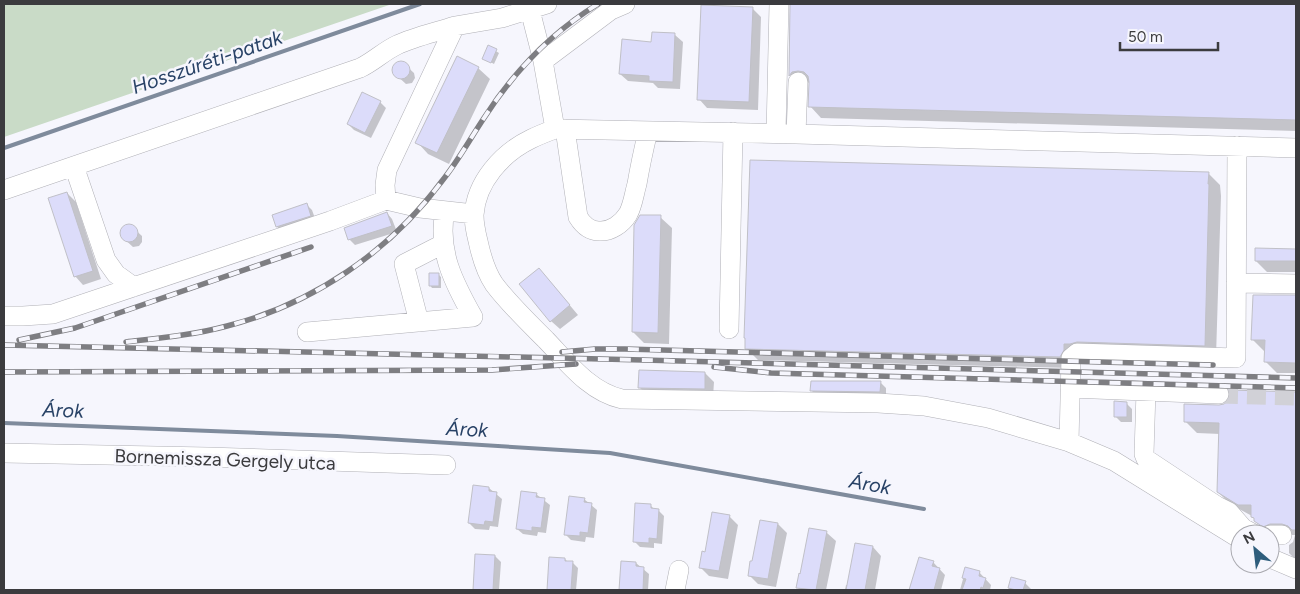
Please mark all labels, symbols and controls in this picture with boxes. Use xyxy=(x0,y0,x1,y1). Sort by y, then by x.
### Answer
scale bar xyxy=(1120,20,1218,52)
water label: Hosszúréti-patak xyxy=(129,25,287,99)
text: 50 m xyxy=(1128,28,1163,46)
water label: Árok xyxy=(41,397,86,423)
water label: Árok xyxy=(445,416,490,442)
street label: Bornemissza Gergely utca xyxy=(114,444,336,475)
water label: Árok xyxy=(846,468,894,500)
north arrow xyxy=(1230,524,1280,574)
text: N xyxy=(1240,528,1258,548)

